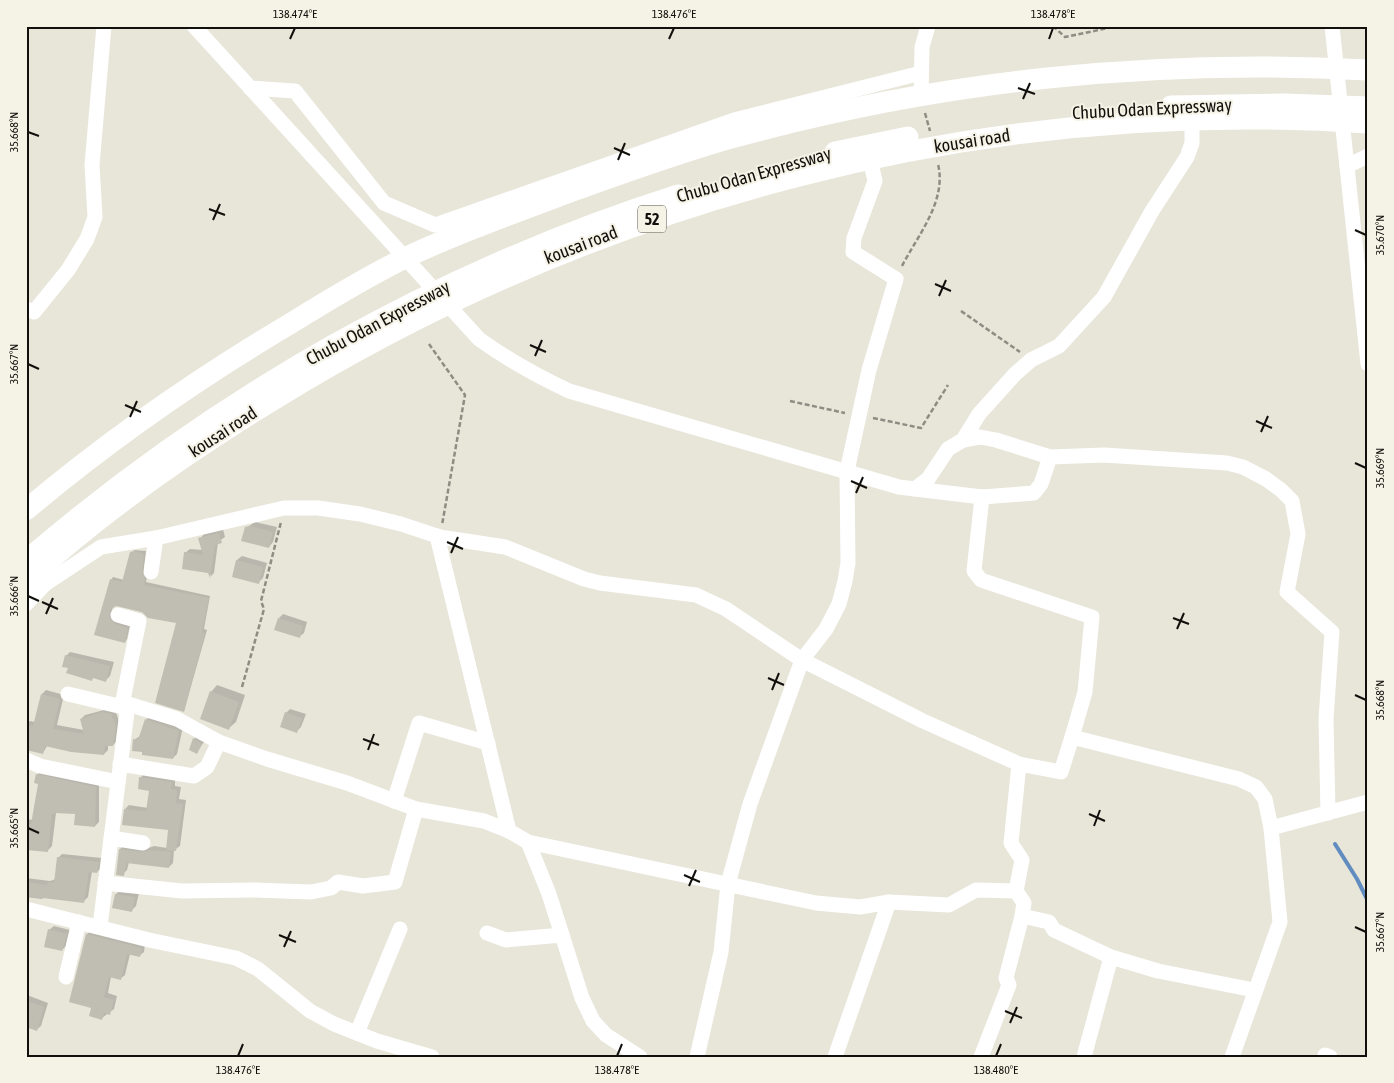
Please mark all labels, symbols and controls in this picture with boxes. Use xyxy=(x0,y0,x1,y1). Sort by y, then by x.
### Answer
text: 138.474°E xyxy=(273,7,317,21)
text: 138.476°E xyxy=(652,7,696,21)
text: 138.478°E xyxy=(1031,7,1075,21)
street label: Chubu Odan Expressway xyxy=(1072,94,1232,123)
text: 35.668°N xyxy=(7,112,21,152)
street label: kousai road xyxy=(932,124,1011,157)
street label: Chubu Odan Expressway xyxy=(674,142,834,207)
road number: 52 xyxy=(638,205,666,232)
text: 35.670°N xyxy=(1373,215,1387,255)
street label: kousai road xyxy=(541,221,620,268)
street label: Chubu Odan Expressway xyxy=(302,276,453,369)
text: 35.667°N xyxy=(7,344,21,384)
street label: kousai road xyxy=(185,402,261,461)
text: 35.669°N xyxy=(1373,448,1387,488)
text: 35.666°N xyxy=(7,576,21,616)
text: 35.668°N xyxy=(1373,680,1387,720)
text: 35.665°N xyxy=(7,808,21,848)
text: 35.667°N xyxy=(1373,912,1387,952)
text: 138.476°E xyxy=(216,1063,260,1077)
text: 138.478°E xyxy=(595,1063,639,1077)
text: 138.480°E xyxy=(974,1063,1018,1077)

